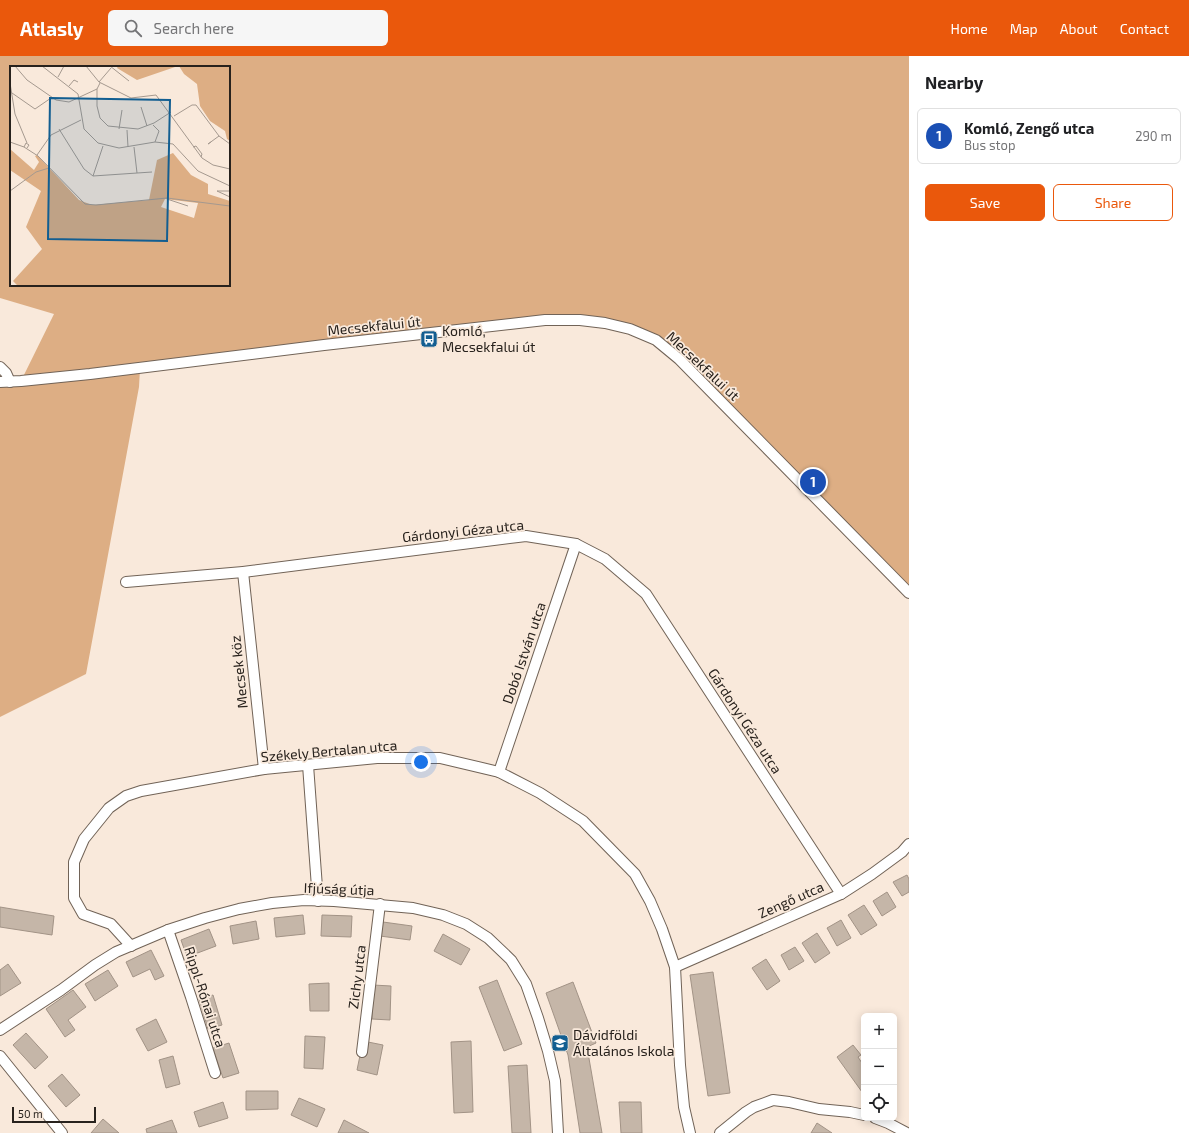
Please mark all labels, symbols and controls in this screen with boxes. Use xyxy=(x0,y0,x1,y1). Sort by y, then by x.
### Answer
search box xyxy=(108,10,388,46)
text: Atlasly xyxy=(20,17,84,40)
icon: search xyxy=(122,17,144,39)
text: Search here xyxy=(154,19,234,37)
text: Home xyxy=(951,20,988,37)
text: Map xyxy=(1010,20,1038,37)
text: About xyxy=(1060,20,1098,37)
text: Contact xyxy=(1120,20,1169,37)
inset map xyxy=(10,66,230,286)
text: Nearby xyxy=(925,72,983,92)
text: Komló, Zengő utca xyxy=(964,119,1094,137)
text: 1 xyxy=(936,128,942,144)
text: 290 m xyxy=(1135,128,1172,144)
text: Bus stop xyxy=(964,137,1015,153)
button: Save xyxy=(925,184,1045,221)
button: Share xyxy=(1053,184,1173,221)
street label: Mecsekfalui út xyxy=(327,312,421,339)
place label: Komló, Mecsekfalui út xyxy=(442,322,535,355)
street label: Mecsekfalui út xyxy=(663,328,743,404)
bus stop icon: Komló, Mecsekfalui út xyxy=(419,329,439,349)
pin: 1 xyxy=(800,467,826,497)
street label: Gárdonyi Géza utca xyxy=(401,516,525,545)
street label: Dobó István utca xyxy=(498,600,549,706)
street label: Mecsek köz xyxy=(226,635,251,709)
street label: Gárdonyi Géza utca xyxy=(705,665,786,777)
street label: Székely Bertalan utca xyxy=(260,736,398,765)
your location xyxy=(411,752,431,772)
street label: Zengő utca xyxy=(755,877,826,922)
street label: Ifjúság útja xyxy=(303,879,375,898)
street label: Rippl-Rónai utca xyxy=(181,944,230,1050)
street label: Zichy utca xyxy=(344,944,369,1010)
map controls xyxy=(861,1013,897,1121)
button: + xyxy=(861,1013,897,1049)
place label: Dávidföldi Általános Iskola xyxy=(573,1026,674,1059)
school or university icon: Dávidföldi Általános Iskola xyxy=(550,1033,570,1053)
button: − xyxy=(861,1049,897,1085)
button: locate xyxy=(861,1085,897,1121)
scale bar xyxy=(12,1105,96,1124)
text: 50 m xyxy=(18,1107,43,1120)

